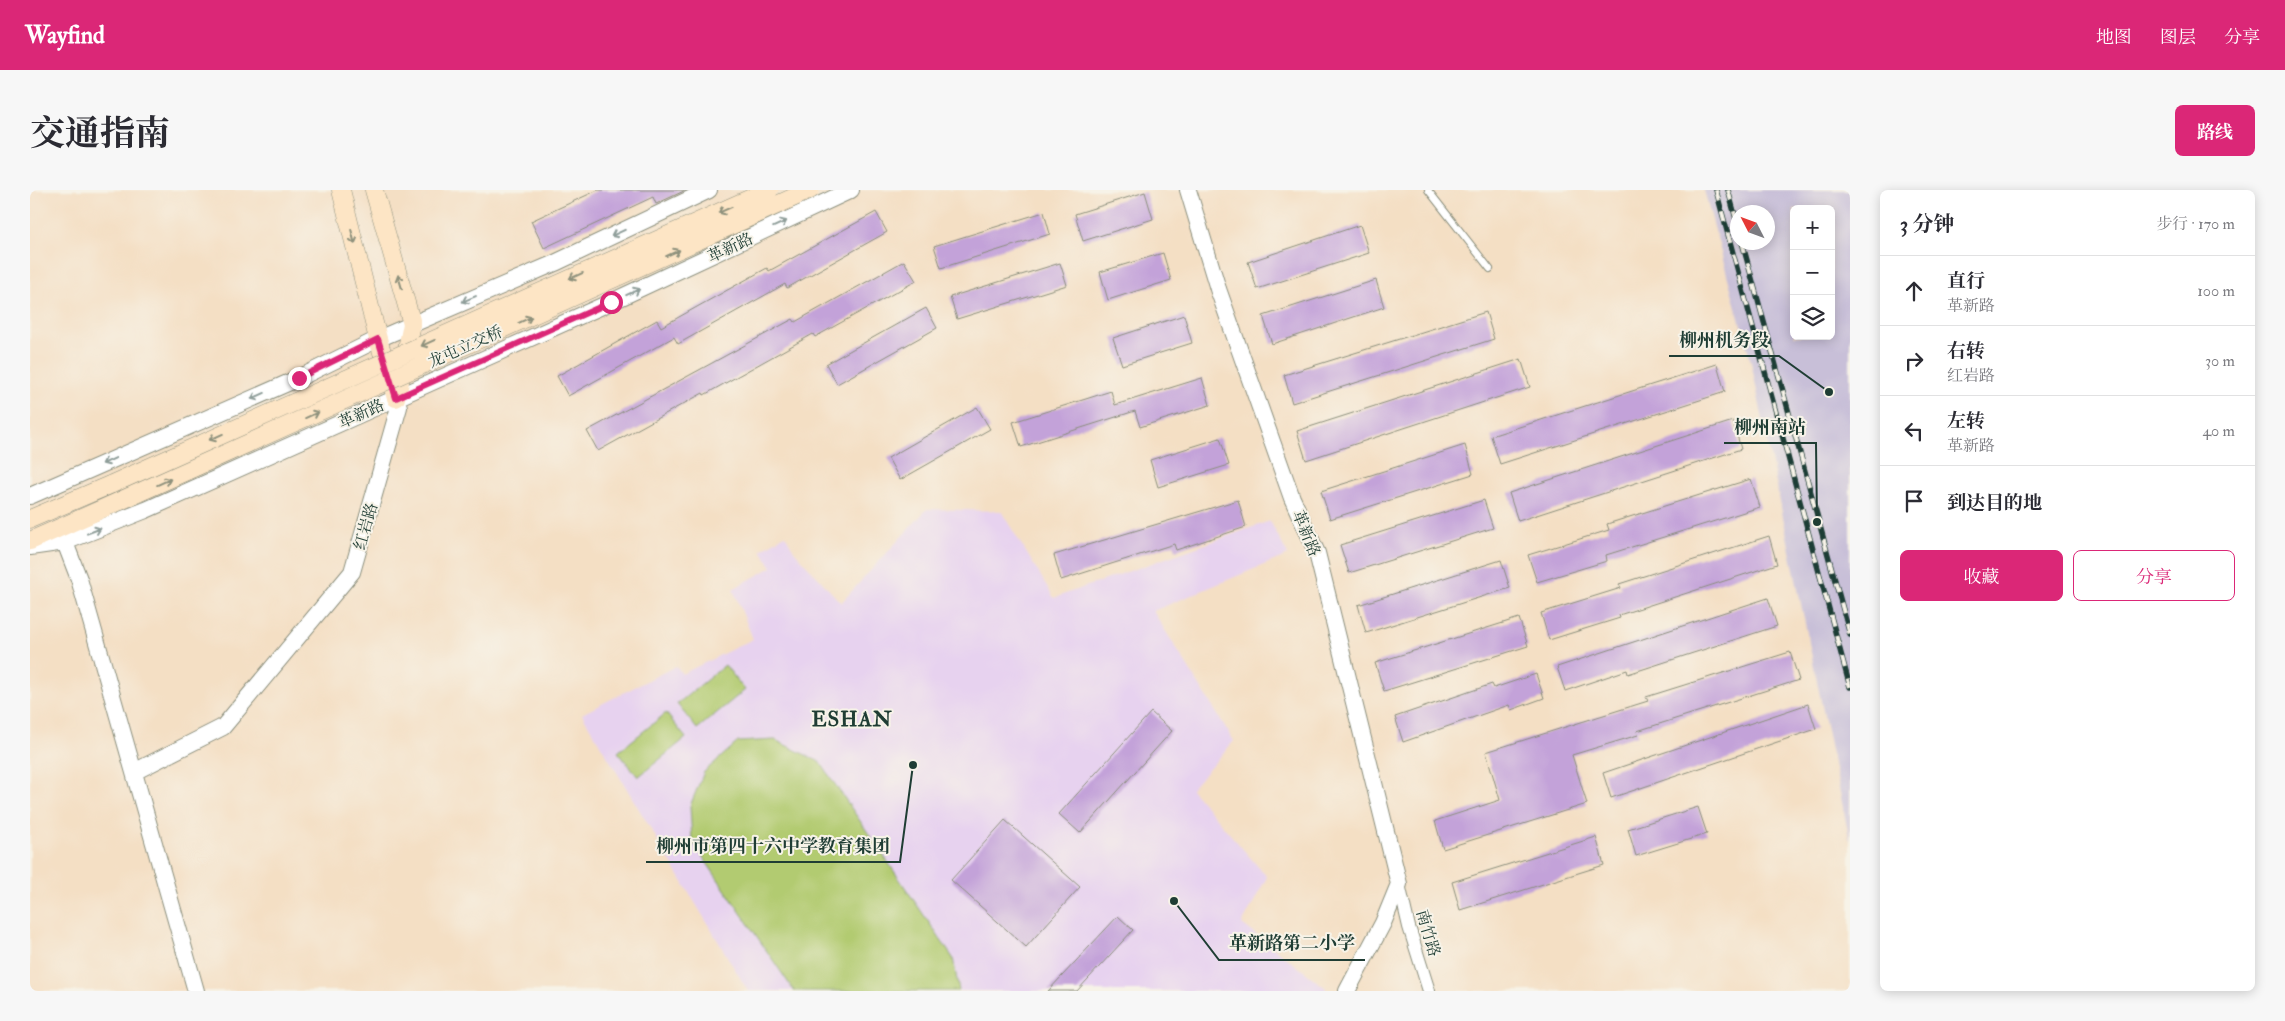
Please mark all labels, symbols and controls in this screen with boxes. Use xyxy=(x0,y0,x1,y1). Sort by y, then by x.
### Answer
text: Wayfind xyxy=(25,20,105,51)
text: 地图 xyxy=(2096,26,2132,49)
text: 图层 xyxy=(2160,26,2196,49)
text: 分享 xyxy=(2224,26,2260,49)
button: 路线 xyxy=(2175,105,2255,156)
text: 交通指南 xyxy=(30,112,170,156)
one-way arrow xyxy=(718,205,733,215)
north arrow xyxy=(1730,205,1775,250)
map controls xyxy=(1790,205,1835,340)
button: + xyxy=(1790,205,1835,250)
text: 3 分钟 xyxy=(1900,211,1954,238)
text: 步行 · 170 m xyxy=(2156,214,2235,234)
one-way arrow xyxy=(772,218,787,228)
one-way arrow xyxy=(348,229,358,245)
one-way arrow xyxy=(611,229,626,238)
street label: 革新路 xyxy=(704,229,756,267)
one-way arrow xyxy=(665,248,680,257)
button: − xyxy=(1790,250,1835,295)
text: 直行 xyxy=(1947,269,1985,293)
one-way arrow xyxy=(569,272,584,282)
one-way arrow xyxy=(395,275,404,291)
icon: ahead xyxy=(1900,277,1928,305)
text: 100 m xyxy=(2197,281,2235,301)
one-way arrow xyxy=(625,287,640,297)
route start xyxy=(600,291,623,314)
button: layers xyxy=(1790,295,1835,340)
one-way arrow xyxy=(462,296,477,305)
text: 革新路 xyxy=(1947,296,1995,316)
one-way arrow xyxy=(517,314,532,324)
street label: 龙屯立交桥 xyxy=(425,322,506,372)
callout: 柳州机务段 xyxy=(1669,323,1779,356)
text: 柳州机务段 xyxy=(1679,329,1769,352)
one-way arrow xyxy=(421,338,436,348)
text: 右转 xyxy=(1947,339,1985,363)
icon: right xyxy=(1900,347,1928,375)
text: 30 m xyxy=(2205,351,2235,371)
text: 红岩路 xyxy=(1947,366,1995,386)
route end xyxy=(288,367,311,390)
one-way arrow xyxy=(251,392,266,402)
street label: 革新路 xyxy=(335,395,387,433)
text: 左转 xyxy=(1947,409,1985,433)
one-way arrow xyxy=(305,410,320,420)
callout: 柳州南站 xyxy=(1724,410,1816,443)
text: 柳州南站 xyxy=(1734,416,1806,439)
icon: left xyxy=(1900,417,1928,445)
text: 40 m xyxy=(2202,421,2235,441)
one-way arrow xyxy=(209,433,224,443)
text: 革新路 xyxy=(1947,436,1995,456)
one-way arrow xyxy=(102,457,117,467)
one-way arrow xyxy=(156,476,171,486)
icon: arrive xyxy=(1900,487,1928,515)
text: 到达目的地 xyxy=(1947,491,2042,515)
street label: 红岩路 xyxy=(350,500,382,552)
street label: 革新路 xyxy=(1288,507,1324,559)
one-way arrow xyxy=(86,526,101,535)
button: 收藏 xyxy=(1900,550,2063,601)
button: 分享 xyxy=(2073,550,2235,601)
district label: ESHAN xyxy=(811,706,893,733)
callout: 柳州市第四十六中学教育集团 xyxy=(646,829,900,862)
text: 柳州市第四十六中学教育集团 xyxy=(656,835,890,858)
street label: 南竹路 xyxy=(1412,907,1444,959)
callout: 革新路第二小学 xyxy=(1219,927,1365,960)
text: 革新路第二小学 xyxy=(1229,932,1355,955)

